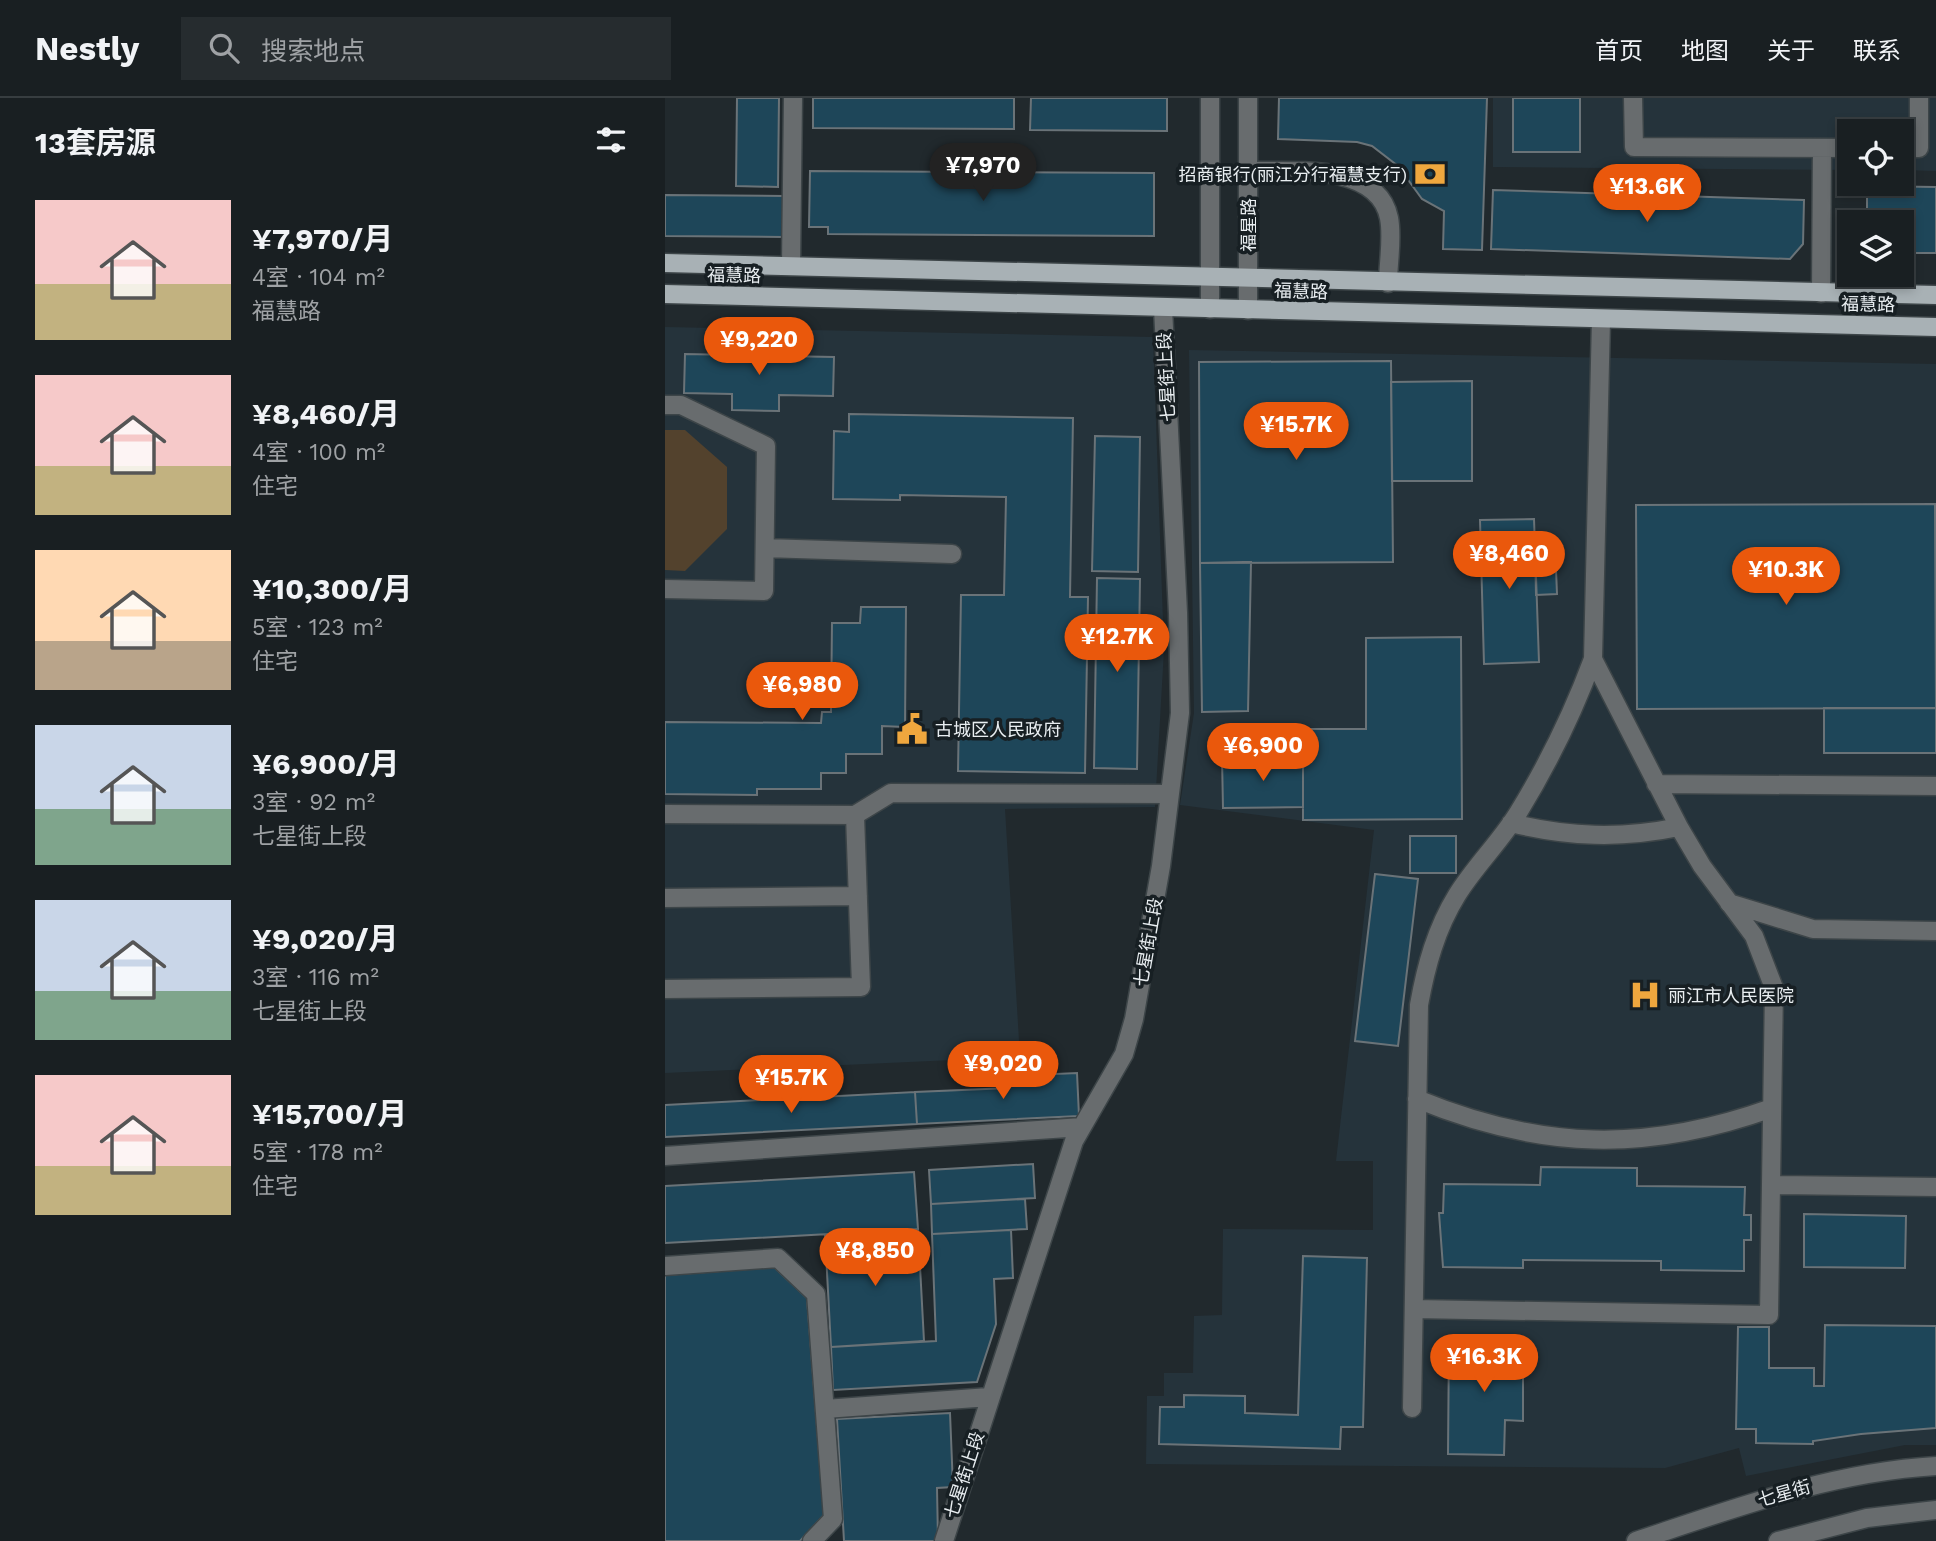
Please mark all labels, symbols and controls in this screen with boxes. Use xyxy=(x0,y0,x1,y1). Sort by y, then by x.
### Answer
search box xyxy=(181,17,671,80)
text: Nestly xyxy=(35,29,139,68)
icon: search xyxy=(205,29,243,67)
text: 搜索地点 xyxy=(261,36,365,66)
text: 首页 xyxy=(1595,37,1643,65)
text: 地图 xyxy=(1681,37,1729,65)
text: 关于 xyxy=(1767,37,1815,65)
text: 联系 xyxy=(1853,37,1901,65)
map controls xyxy=(1837,119,1914,287)
button: locate xyxy=(1837,119,1914,196)
icon: filters xyxy=(592,121,630,159)
text: 13套房源 xyxy=(35,125,156,160)
pin: ¥7,970 xyxy=(926,144,1040,203)
text: ¥7,970 xyxy=(946,152,1021,179)
bank icon: 招商银行(丽江分行福慧支行) xyxy=(1413,157,1447,191)
place label: 招商银行(丽江分行福慧支行) xyxy=(1178,164,1407,185)
pin: ¥13.6K xyxy=(1590,164,1704,224)
text: ¥13.6K xyxy=(1609,173,1685,200)
street label: 福星路 xyxy=(1238,198,1259,252)
button: layers xyxy=(1837,210,1914,287)
text: ¥7,970/月 xyxy=(252,221,393,256)
icon: home xyxy=(91,228,175,312)
text: 4室 · 104 m² xyxy=(252,264,385,291)
street label: 福慧路 xyxy=(707,264,761,286)
street label: 福慧路 xyxy=(1274,280,1328,302)
street label: 福慧路 xyxy=(1841,293,1895,315)
text: 福慧路 xyxy=(252,298,321,325)
pin: ¥9,220 xyxy=(702,317,816,377)
text: ¥9,220 xyxy=(720,326,798,353)
street label: 七星街上段 xyxy=(1153,332,1179,422)
text: ¥8,460/月 xyxy=(252,396,400,431)
pin: ¥15.7K xyxy=(1239,402,1353,462)
icon: home xyxy=(91,403,175,487)
text: ¥15.7K xyxy=(1260,411,1332,438)
text: 4室 · 100 m² xyxy=(252,439,385,466)
text: 住宅 xyxy=(252,473,298,500)
pin: ¥8,460 xyxy=(1452,532,1566,591)
text: ¥8,460 xyxy=(1469,540,1549,567)
pin: ¥10.3K xyxy=(1729,547,1843,607)
text: ¥10.3K xyxy=(1748,556,1824,583)
text: ¥10,300/月 xyxy=(252,571,412,606)
icon: home xyxy=(91,578,175,662)
text: 5室 · 123 m² xyxy=(252,614,383,641)
pin: ¥12.7K xyxy=(1060,614,1174,674)
text: ¥12.7K xyxy=(1081,623,1153,650)
text: 住宅 xyxy=(252,648,298,675)
pin: ¥6,980 xyxy=(745,662,859,722)
text: ¥6,980 xyxy=(762,671,842,698)
public building icon: 古城区人民政府 xyxy=(895,712,929,746)
place label: 古城区人民政府 xyxy=(935,719,1061,740)
pin: ¥6,900 xyxy=(1206,724,1320,783)
text: ¥6,900 xyxy=(1223,732,1303,759)
text: ¥6,900/月 xyxy=(252,746,400,781)
icon: home xyxy=(91,753,175,837)
text: 3室 · 92 m² xyxy=(252,789,375,816)
text: 七星街上段 xyxy=(252,823,367,850)
street label: 七星街上段 xyxy=(1130,896,1166,988)
text: ¥9,020/月 xyxy=(252,921,399,956)
icon: home xyxy=(91,928,175,1012)
text: 3室 · 116 m² xyxy=(252,964,379,991)
hospital icon: 丽江市人民医院 xyxy=(1628,978,1662,1012)
place label: 丽江市人民医院 xyxy=(1668,985,1794,1006)
text: 七星街上段 xyxy=(252,998,367,1025)
pin: ¥9,020 xyxy=(946,1042,1060,1101)
text: ¥9,020 xyxy=(963,1050,1043,1077)
pin: ¥15.7K xyxy=(734,1056,848,1115)
text: ¥15.7K xyxy=(755,1064,827,1091)
text: ¥15,700/月 xyxy=(252,1096,407,1131)
icon: home xyxy=(91,1103,175,1187)
text: 5室 · 178 m² xyxy=(252,1139,383,1166)
text: 住宅 xyxy=(252,1173,298,1200)
pin: ¥8,850 xyxy=(818,1228,932,1288)
text: ¥8,850 xyxy=(835,1237,915,1264)
pin: ¥16.3K xyxy=(1427,1334,1541,1394)
text: ¥16.3K xyxy=(1446,1343,1522,1370)
street label: 七星街上段 xyxy=(940,1429,988,1521)
street label: 七星街 xyxy=(1755,1475,1813,1511)

